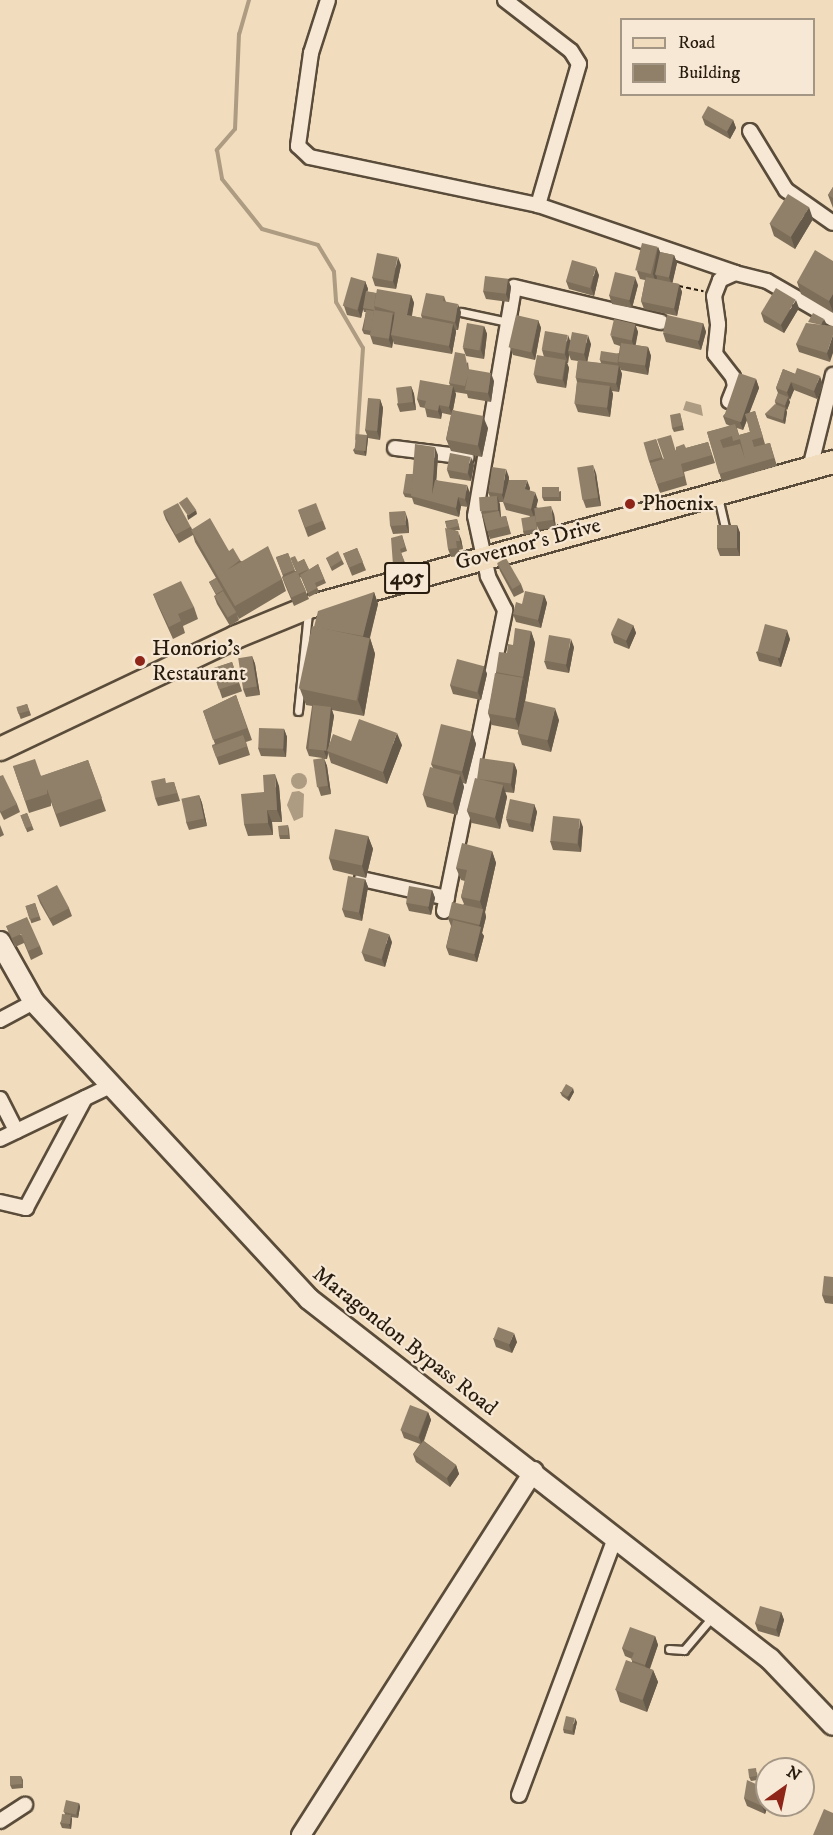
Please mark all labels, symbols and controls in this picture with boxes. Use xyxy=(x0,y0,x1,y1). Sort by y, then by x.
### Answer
legend xyxy=(620,18,815,96)
text: Road xyxy=(678,32,715,54)
text: Building xyxy=(678,62,740,84)
place label: Phoenix xyxy=(642,491,714,517)
marker: Phoenix xyxy=(623,497,637,511)
street label: Governor's Drive xyxy=(452,512,604,576)
road number: 405 xyxy=(383,560,431,596)
place label: Honorio's Restaurant xyxy=(152,635,246,686)
marker: Honorio's Restaurant xyxy=(133,654,147,668)
street label: Maragondon Bypass Road xyxy=(307,1261,503,1421)
north arrow xyxy=(755,1757,815,1817)
text: N xyxy=(783,1762,805,1786)

